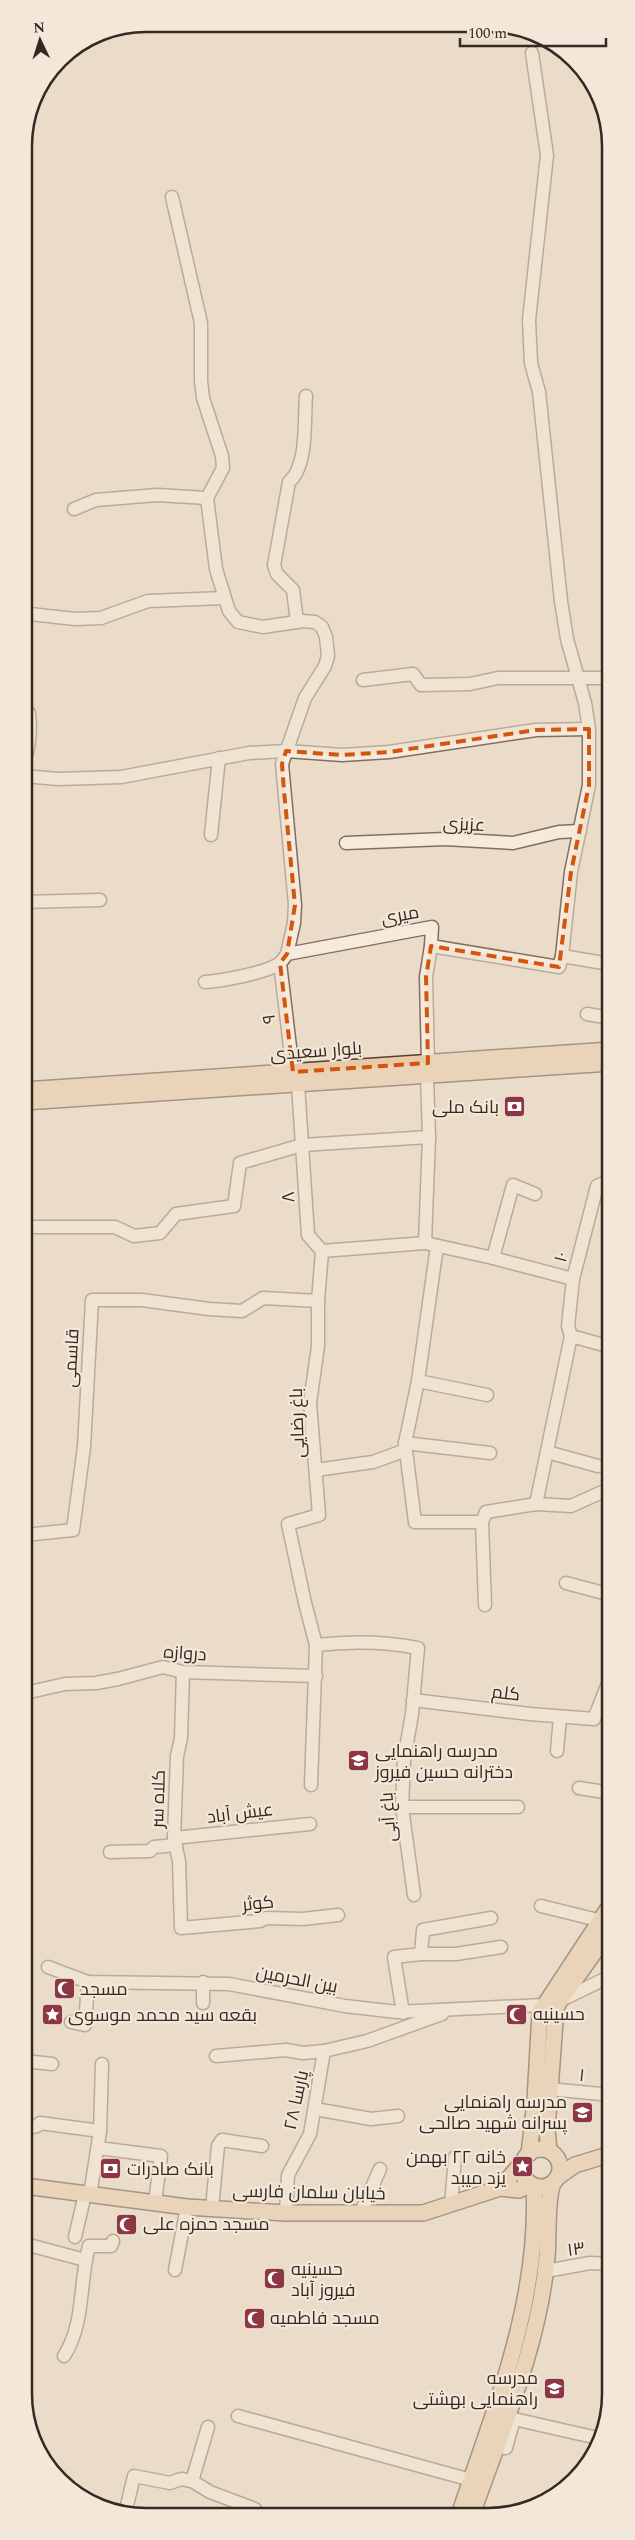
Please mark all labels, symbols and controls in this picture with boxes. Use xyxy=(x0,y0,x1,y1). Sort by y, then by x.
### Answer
north arrow xyxy=(15,15,65,65)
scale bar xyxy=(460,15,606,47)
text: N xyxy=(33,17,46,38)
text: 100 m xyxy=(468,22,507,45)
street label: عزیزی xyxy=(442,810,486,839)
street label: میری xyxy=(379,899,421,932)
street label: ۹ xyxy=(256,1013,283,1025)
street label: بلوار سعیدی xyxy=(269,1035,363,1068)
place label: بانک ملی xyxy=(432,1094,499,1121)
bank icon: بانک ملی xyxy=(503,1095,527,1119)
street label: ۸ xyxy=(275,1190,302,1204)
street label: ۱۰ xyxy=(547,1249,576,1265)
street label: قاسمی xyxy=(56,1328,87,1388)
street label: باغ رضایی xyxy=(283,1387,312,1458)
street label: دروازه xyxy=(162,1639,208,1668)
street label: کلم xyxy=(490,1678,522,1709)
place label: مدرسه راهنمایی دخترانه حسین فیروز xyxy=(374,1738,513,1786)
school or university icon: مدرسه راهنمایی دخترانه حسین فیروز xyxy=(347,1749,371,1773)
street label: کلاه سر xyxy=(144,1769,173,1830)
street label: باغ آبی xyxy=(373,1791,404,1843)
street label: عیش آباد xyxy=(205,1796,275,1831)
street label: کوثر xyxy=(240,1888,275,1919)
street label: بین الحرمین xyxy=(254,1958,340,2001)
place label: مسجد xyxy=(80,1976,128,2003)
mosque icon: مسجد xyxy=(52,1977,76,2001)
place label: حسینیه xyxy=(533,2001,585,2028)
place label: بقعه سید محمد موسوی xyxy=(68,2002,257,2029)
mosque icon: حسینیه xyxy=(505,2002,529,2026)
place icon: بقعه سید محمد موسوی xyxy=(40,2003,64,2027)
street label: ۱ xyxy=(578,2062,586,2089)
street label: پارسا ۲۸ xyxy=(277,2068,316,2132)
place label: مدرسه راهنمایی پسرانه شهید صالحی xyxy=(419,2089,567,2137)
school or university icon: مدرسه راهنمایی پسرانه شهید صالحی xyxy=(571,2100,595,2124)
place label: خانه ۲۲ بهمن یزد میبد xyxy=(406,2144,506,2192)
place icon: خانه ۲۲ بهمن یزد میبد xyxy=(510,2155,534,2179)
place label: بانک صادرات xyxy=(127,2156,214,2183)
bank icon: بانک صادرات xyxy=(99,2157,123,2181)
street label: خیابان سلمان فارسی xyxy=(232,2178,386,2207)
place label: مسجد حمزه علی xyxy=(143,2211,270,2238)
mosque icon: مسجد حمزه علی xyxy=(115,2212,139,2236)
street label: ۱۳ xyxy=(566,2235,587,2264)
place label: حسینیه فیروز آباد xyxy=(291,2256,355,2304)
mosque icon: حسینیه فیروز آباد xyxy=(263,2267,287,2291)
place label: مسجد فاطمیه xyxy=(270,2305,379,2332)
mosque icon: مسجد فاطمیه xyxy=(242,2306,266,2330)
place label: مدرسه راهنمایی بهشتی xyxy=(413,2365,538,2413)
school or university icon: مدرسه راهنمایی بهشتی xyxy=(542,2376,566,2400)

